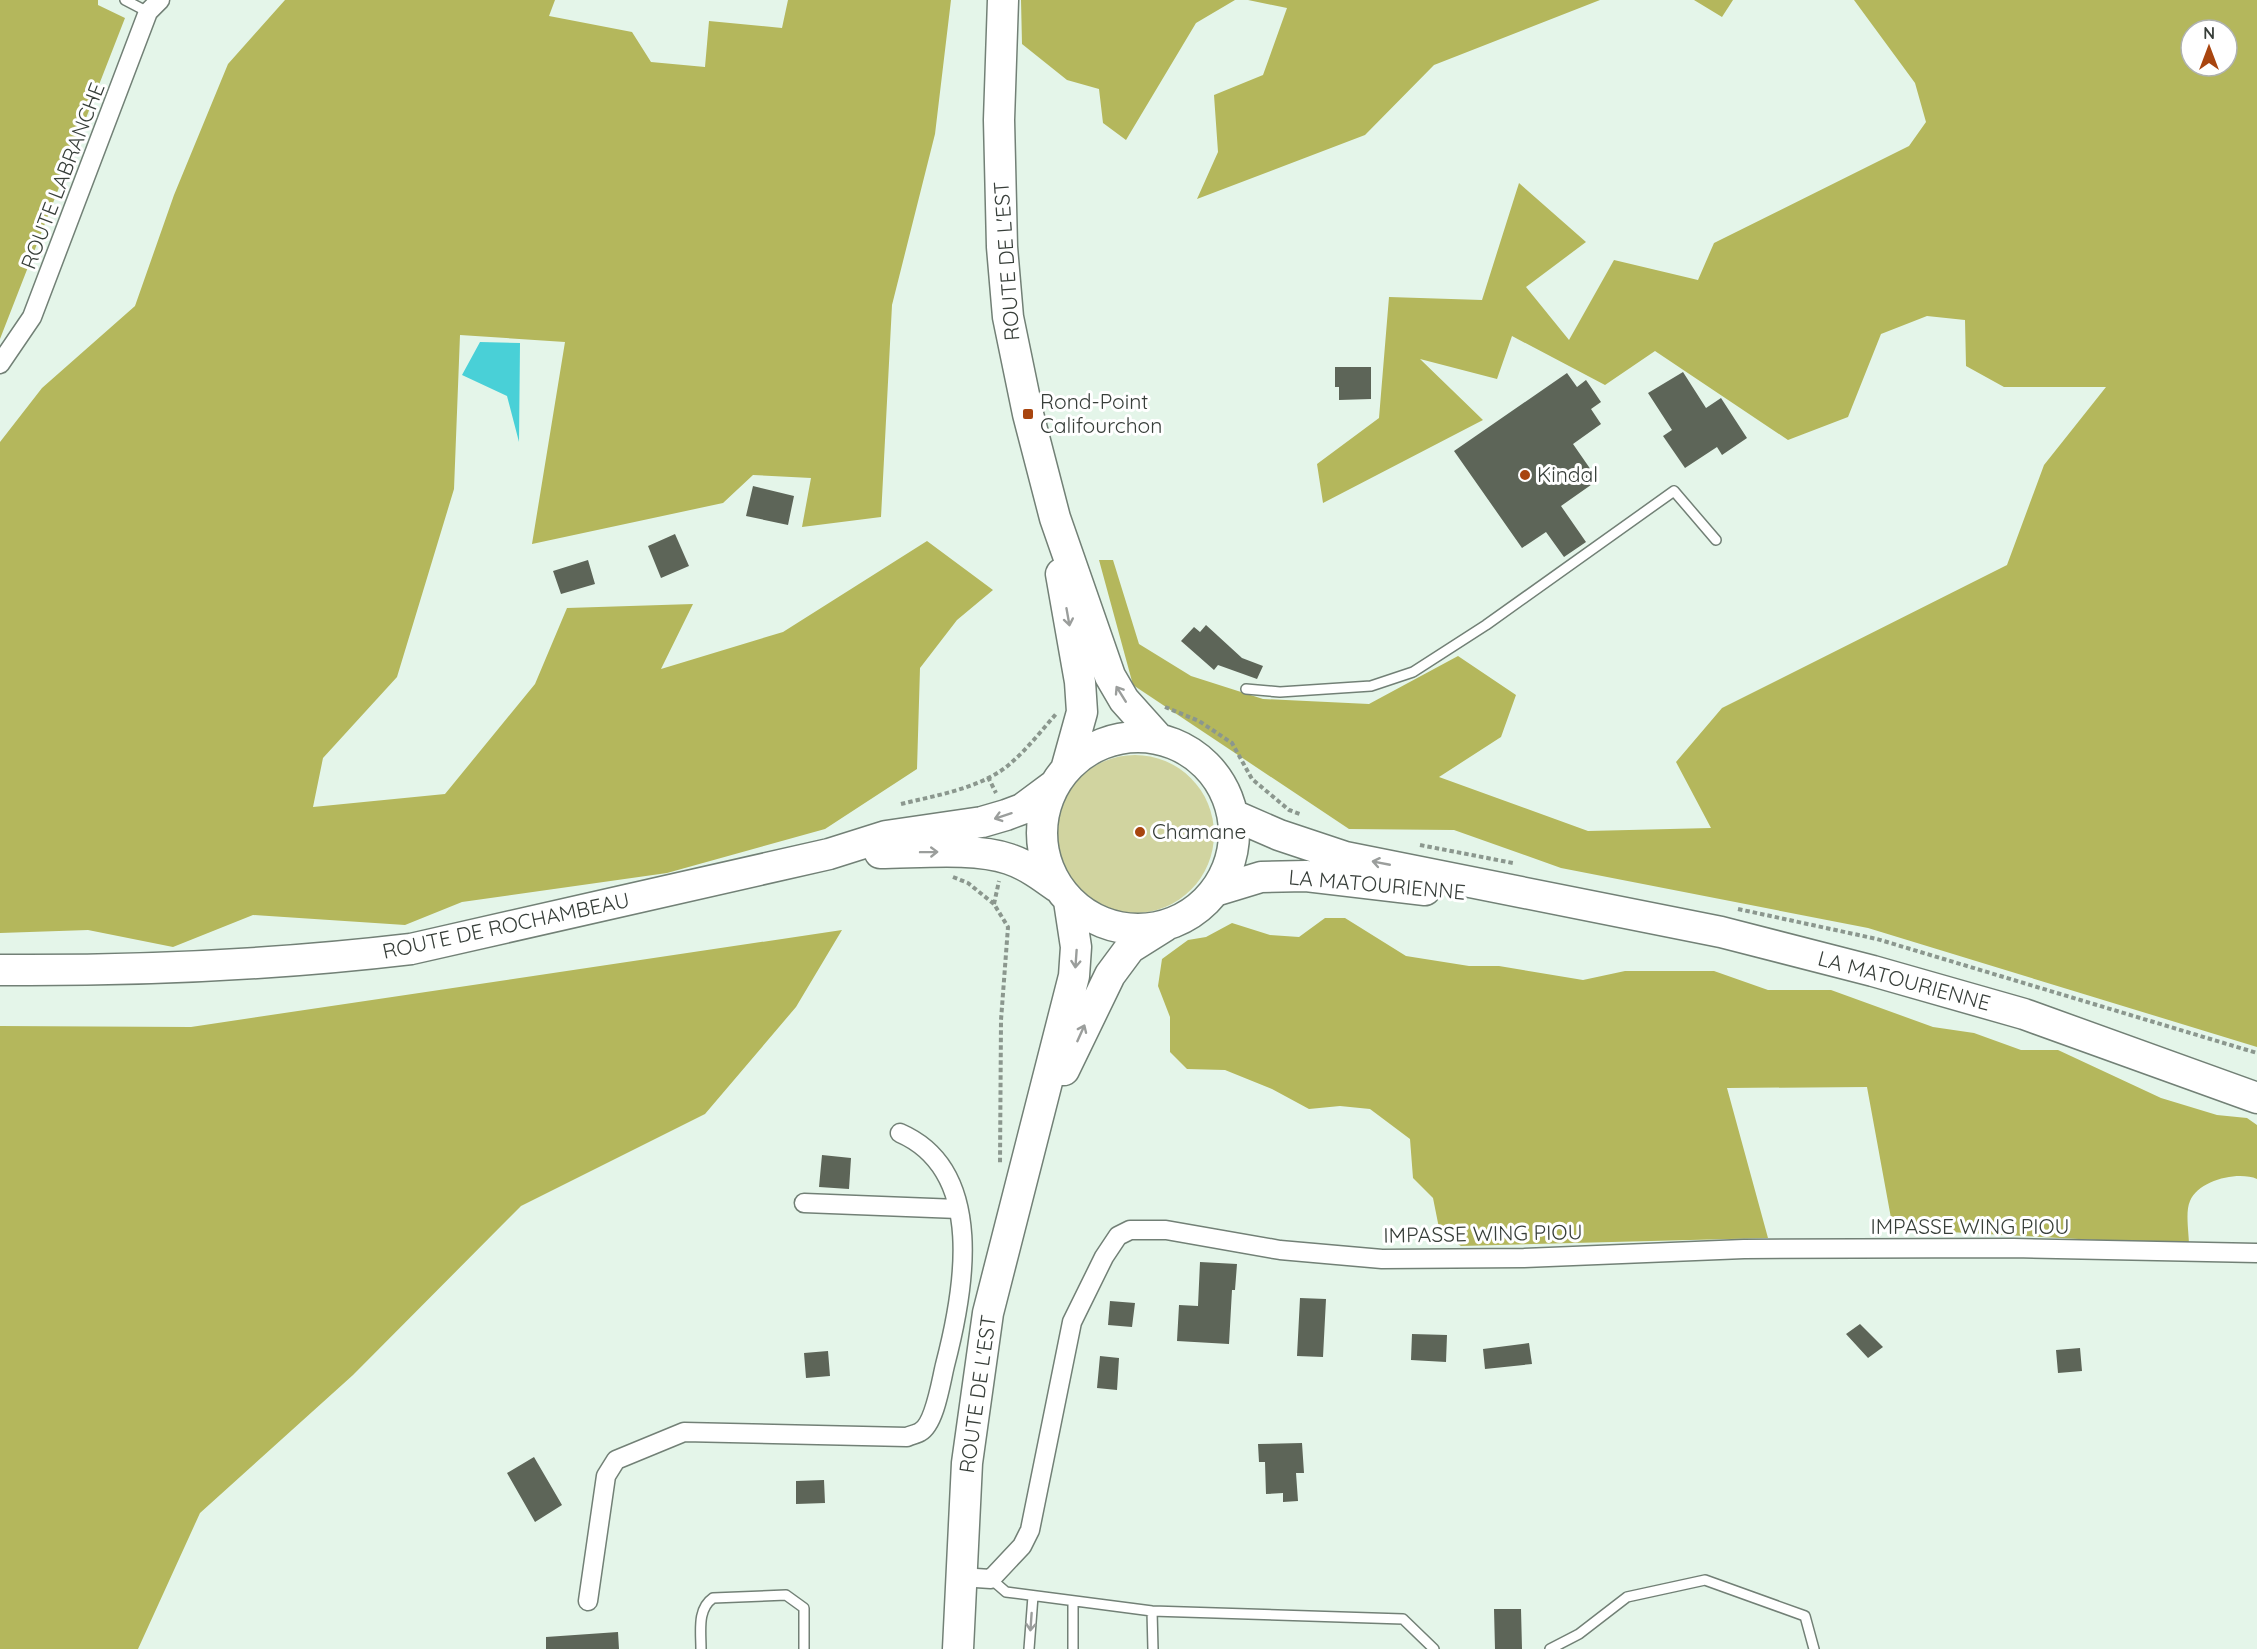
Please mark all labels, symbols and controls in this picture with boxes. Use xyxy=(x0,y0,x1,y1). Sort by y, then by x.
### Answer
north arrow xyxy=(2179,18,2239,78)
text: N xyxy=(2203,23,2215,43)
street label: ROUTE LABRANCHE xyxy=(15,79,110,272)
street label: ROUTE DE L'EST xyxy=(987,181,1025,342)
place label: Rond-Point Califourchon xyxy=(1040,388,1162,438)
marker: Rond-Point Califourchon xyxy=(1021,407,1035,421)
place label: Kindal xyxy=(1537,461,1598,487)
marker: Kindal xyxy=(1518,468,1532,482)
one-way arrow xyxy=(1063,607,1074,627)
one-way arrow xyxy=(1115,686,1127,703)
one-way arrow xyxy=(994,811,1013,822)
place label: Chamane xyxy=(1152,818,1246,844)
marker: Chamane xyxy=(1133,825,1147,839)
one-way arrow xyxy=(919,847,939,858)
one-way arrow xyxy=(1372,857,1392,868)
street label: LA MATOURIENNE xyxy=(1288,863,1467,905)
street label: ROUTE DE ROCHAMBEAU xyxy=(380,886,632,964)
street label: LA MATOURIENNE xyxy=(1815,945,1993,1016)
one-way arrow xyxy=(1070,948,1081,968)
one-way arrow xyxy=(1075,1025,1087,1043)
street label: IMPASSE WING PIOU xyxy=(1870,1213,2070,1239)
street label: IMPASSE WING PIOU xyxy=(1383,1218,1583,1248)
street label: ROUTE DE L'EST xyxy=(953,1313,1001,1475)
one-way arrow xyxy=(1025,1612,1036,1632)

